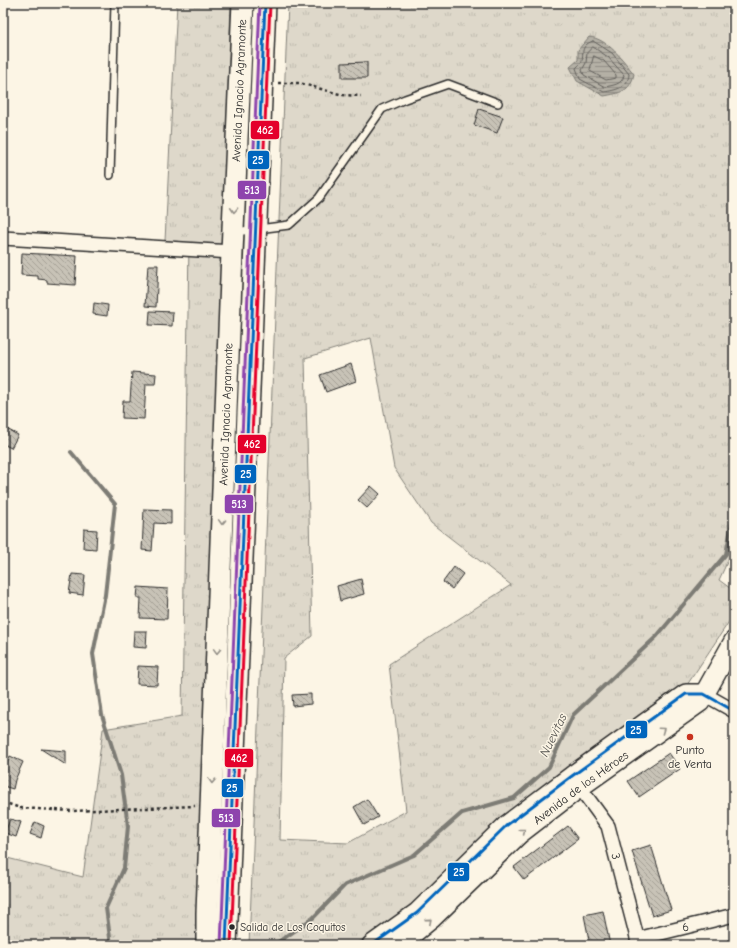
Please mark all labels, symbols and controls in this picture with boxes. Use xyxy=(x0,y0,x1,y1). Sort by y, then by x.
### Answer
street label: Avenida Ignacio Agramonte xyxy=(229,19,249,162)
line badge: 462 xyxy=(250,120,280,140)
text: 462 xyxy=(257,124,274,137)
line badge: 25 xyxy=(247,150,270,170)
text: 25 xyxy=(252,154,264,167)
line badge: 513 xyxy=(237,180,267,200)
text: 513 xyxy=(244,184,260,197)
one-way arrow xyxy=(230,207,238,213)
street label: Avenida Ignacio Agramonte xyxy=(216,343,236,486)
line badge: 462 xyxy=(237,434,267,454)
text: 462 xyxy=(244,438,261,451)
line badge: 25 xyxy=(234,464,257,484)
text: 25 xyxy=(240,468,252,481)
line badge: 513 xyxy=(224,494,254,514)
text: 513 xyxy=(231,498,247,511)
one-way arrow xyxy=(218,519,226,525)
one-way arrow xyxy=(213,648,221,654)
water label: Nuevitas xyxy=(536,710,570,759)
line badge: 25 xyxy=(625,720,648,739)
text: 25 xyxy=(630,724,642,737)
one-way arrow xyxy=(658,727,665,735)
marker: Punto de Venta xyxy=(685,732,695,742)
place label: Punto de Venta xyxy=(668,743,712,771)
line badge: 462 xyxy=(224,748,254,768)
street label: Avenida de los Héroes xyxy=(531,748,631,827)
text: 462 xyxy=(231,752,248,765)
one-way arrow xyxy=(208,778,216,784)
line badge: 25 xyxy=(221,778,244,798)
text: 25 xyxy=(226,782,238,795)
line badge: 513 xyxy=(211,808,241,828)
text: 513 xyxy=(218,812,234,825)
one-way arrow xyxy=(519,829,526,836)
street label: 3 xyxy=(608,851,623,861)
line badge: 25 xyxy=(447,862,470,882)
text: 25 xyxy=(453,866,465,879)
one-way arrow xyxy=(424,918,432,925)
street label: 6 xyxy=(681,919,690,935)
place label: Salida de Los Coquitos xyxy=(240,921,346,934)
marker: Salida de Los Coquitos xyxy=(227,922,237,932)

